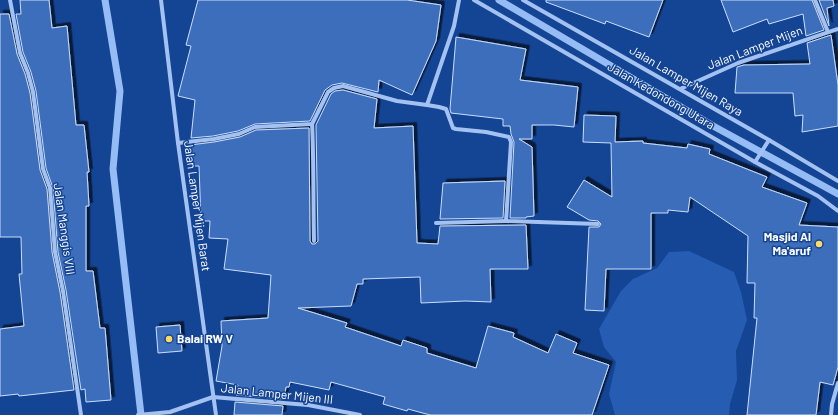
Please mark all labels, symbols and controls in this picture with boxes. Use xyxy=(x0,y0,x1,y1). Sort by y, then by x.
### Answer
street label: Jalan Lamper Mijen xyxy=(705,22,804,72)
street label: Jalan Lamper Mijen Raya xyxy=(627,42,746,118)
street label: Jalan Kedondong Utara xyxy=(606,59,717,131)
street label: Jalan Lamper Mijen Barat xyxy=(182,140,214,272)
street label: Jalan Manggis VIII xyxy=(52,182,78,276)
place label: Masjid Al Ma'aruf xyxy=(764,229,811,257)
marker: Masjid Al Ma'aruf xyxy=(814,239,824,249)
place label: Balai RW V xyxy=(177,331,233,345)
marker: Balai RW V xyxy=(164,334,174,344)
street label: Jalan Lamper Mijen III xyxy=(220,380,334,406)

